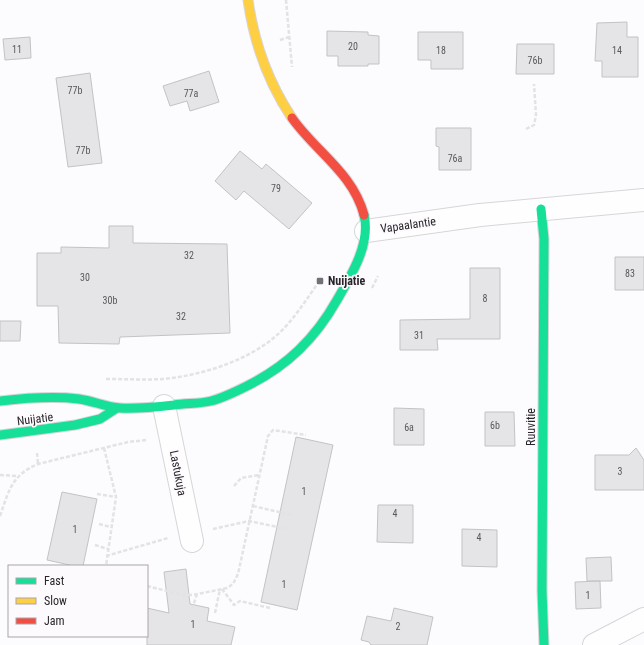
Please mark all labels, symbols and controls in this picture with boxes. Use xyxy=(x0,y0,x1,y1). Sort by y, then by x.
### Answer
house number: 20 xyxy=(348,41,358,52)
house number: 11 xyxy=(12,44,22,55)
house number: 18 xyxy=(436,45,446,56)
house number: 14 xyxy=(612,45,622,56)
house number: 76b xyxy=(528,55,542,66)
house number: 77b xyxy=(68,85,82,96)
house number: 77a xyxy=(184,88,199,99)
house number: 77b xyxy=(76,145,90,156)
house number: 76a xyxy=(448,153,463,164)
house number: 79 xyxy=(271,183,281,194)
street label: Vapaalantie xyxy=(379,214,437,236)
house number: 32 xyxy=(184,250,194,261)
house number: 83 xyxy=(625,268,635,279)
house number: 30 xyxy=(80,272,90,283)
place label: Nuijatie xyxy=(328,274,366,288)
marker: Nuijatie xyxy=(315,276,325,286)
house number: 8 xyxy=(483,293,488,304)
house number: 30b xyxy=(103,295,117,306)
house number: 32 xyxy=(176,311,186,322)
house number: 31 xyxy=(414,330,424,341)
street label: Ruuvitie xyxy=(524,408,538,446)
street label: Nuijatie xyxy=(16,410,54,428)
house number: 6b xyxy=(490,420,500,431)
house number: 6a xyxy=(404,422,414,433)
street label: Lastukuja xyxy=(167,449,189,497)
house number: 3 xyxy=(618,466,623,477)
house number: 1 xyxy=(302,486,306,497)
house number: 4 xyxy=(393,508,398,519)
house number: 1 xyxy=(73,524,77,535)
house number: 4 xyxy=(477,532,482,543)
legend xyxy=(8,565,148,637)
text: Fast xyxy=(44,574,65,588)
house number: 1 xyxy=(282,579,286,590)
house number: 1 xyxy=(586,590,590,601)
text: Slow xyxy=(44,594,67,608)
text: Jam xyxy=(44,614,65,628)
house number: 1 xyxy=(191,619,195,630)
house number: 2 xyxy=(396,621,401,632)

